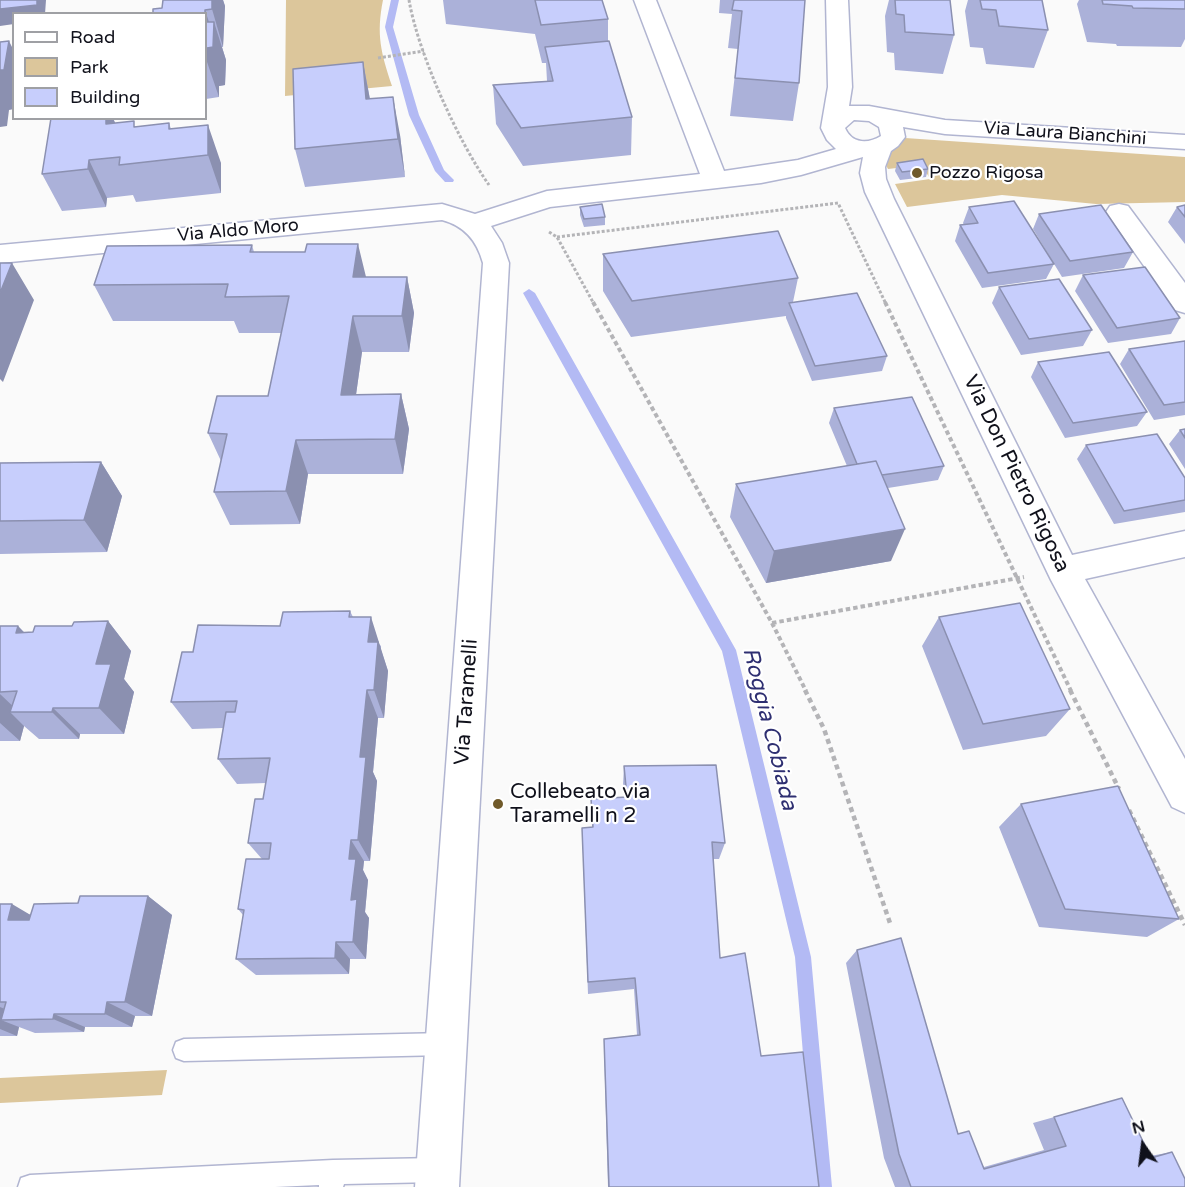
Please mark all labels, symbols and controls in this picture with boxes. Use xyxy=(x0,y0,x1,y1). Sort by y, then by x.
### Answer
legend xyxy=(12,12,207,120)
text: Road xyxy=(70,26,115,48)
text: Park xyxy=(70,56,108,78)
text: Building xyxy=(70,86,140,108)
street label: Via Laura Bianchini xyxy=(983,118,1147,150)
place label: Pozzo Rigosa xyxy=(929,162,1044,184)
marker: Pozzo Rigosa xyxy=(910,166,924,180)
street label: Via Aldo Moro xyxy=(176,215,300,247)
street label: Via Don Pietro Rigosa xyxy=(957,371,1075,577)
street label: Via Taramelli xyxy=(450,638,484,766)
water label: Roggia Cobiada xyxy=(736,645,802,813)
place label: Collebeato via Taramelli n 2 xyxy=(510,779,650,829)
marker: Collebeato via Taramelli n 2 xyxy=(491,797,505,811)
north arrow xyxy=(1113,1115,1173,1175)
text: N xyxy=(1130,1116,1147,1139)

